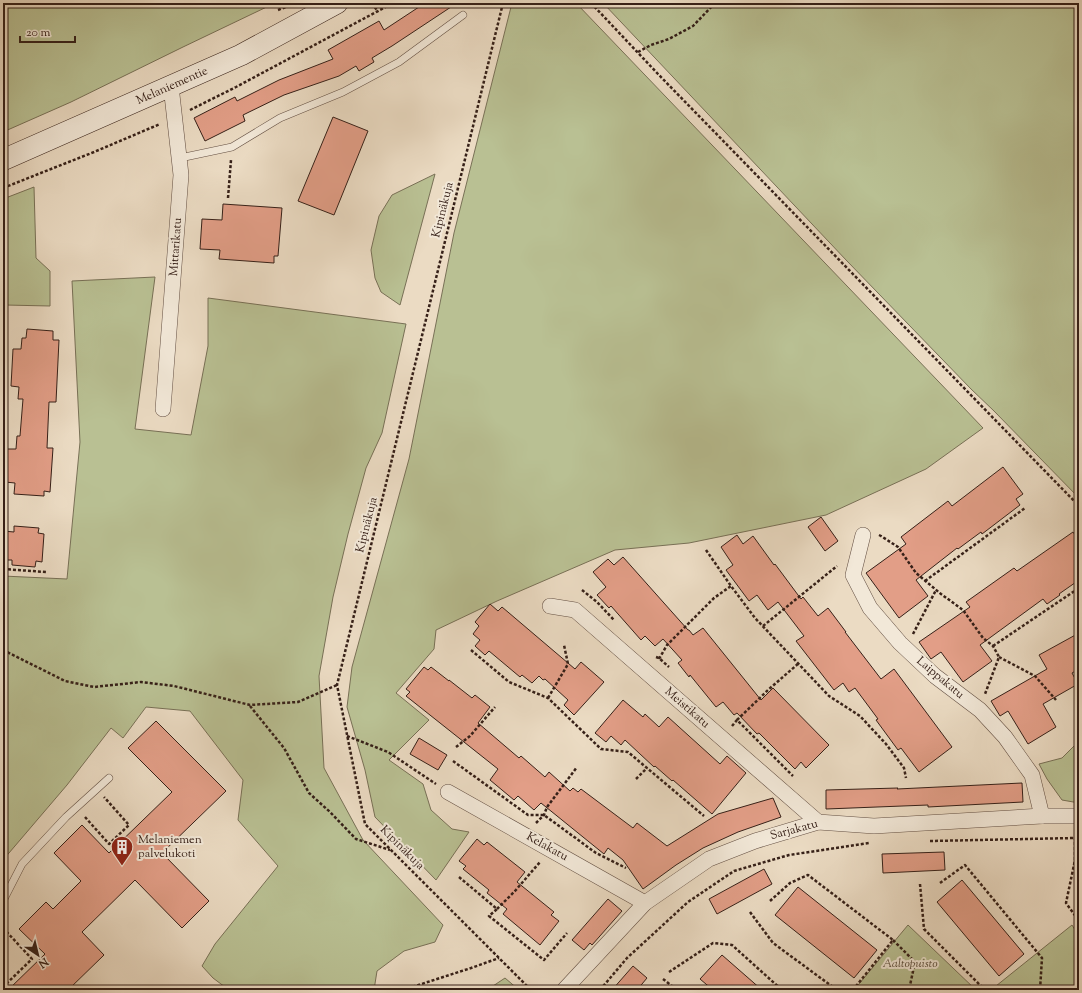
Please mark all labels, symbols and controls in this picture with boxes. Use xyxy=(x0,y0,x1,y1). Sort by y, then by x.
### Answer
scale bar xyxy=(20,18,75,44)
text: 20 m xyxy=(26,24,51,42)
street label: Melaniementie xyxy=(133,62,211,110)
street label: Kipinäkuja xyxy=(427,180,459,240)
street label: Mittarikatu xyxy=(165,217,187,277)
street label: Kipinäkuja xyxy=(351,495,383,555)
street label: Laippakatu xyxy=(912,653,968,704)
street label: Meistikatu xyxy=(660,683,714,733)
street label: Sarjakatu xyxy=(768,815,820,845)
street label: Kipinäkuja xyxy=(376,822,429,875)
street label: Kelakatu xyxy=(523,828,571,866)
place label: Melaniemen palvelukoti xyxy=(138,831,202,863)
building icon: Melaniemen palvelukoti xyxy=(109,834,135,867)
north arrow xyxy=(18,935,58,975)
text: N xyxy=(35,953,52,972)
park label: Aaltopuisto xyxy=(882,955,938,973)

